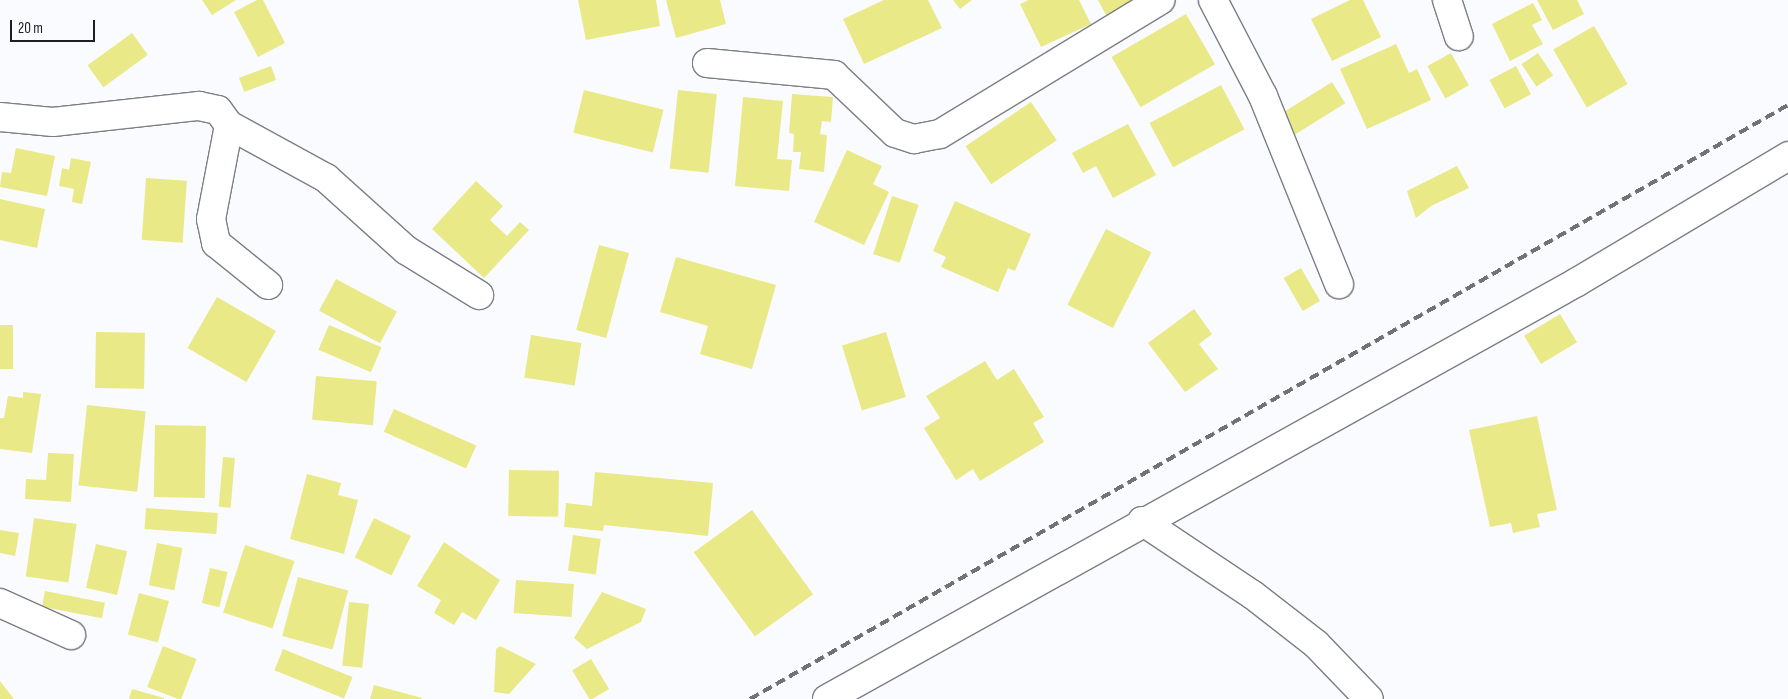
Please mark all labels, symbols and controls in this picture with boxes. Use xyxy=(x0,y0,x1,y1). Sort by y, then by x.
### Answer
scale bar xyxy=(12,10,98,42)
text: 20 m xyxy=(18,19,43,38)

